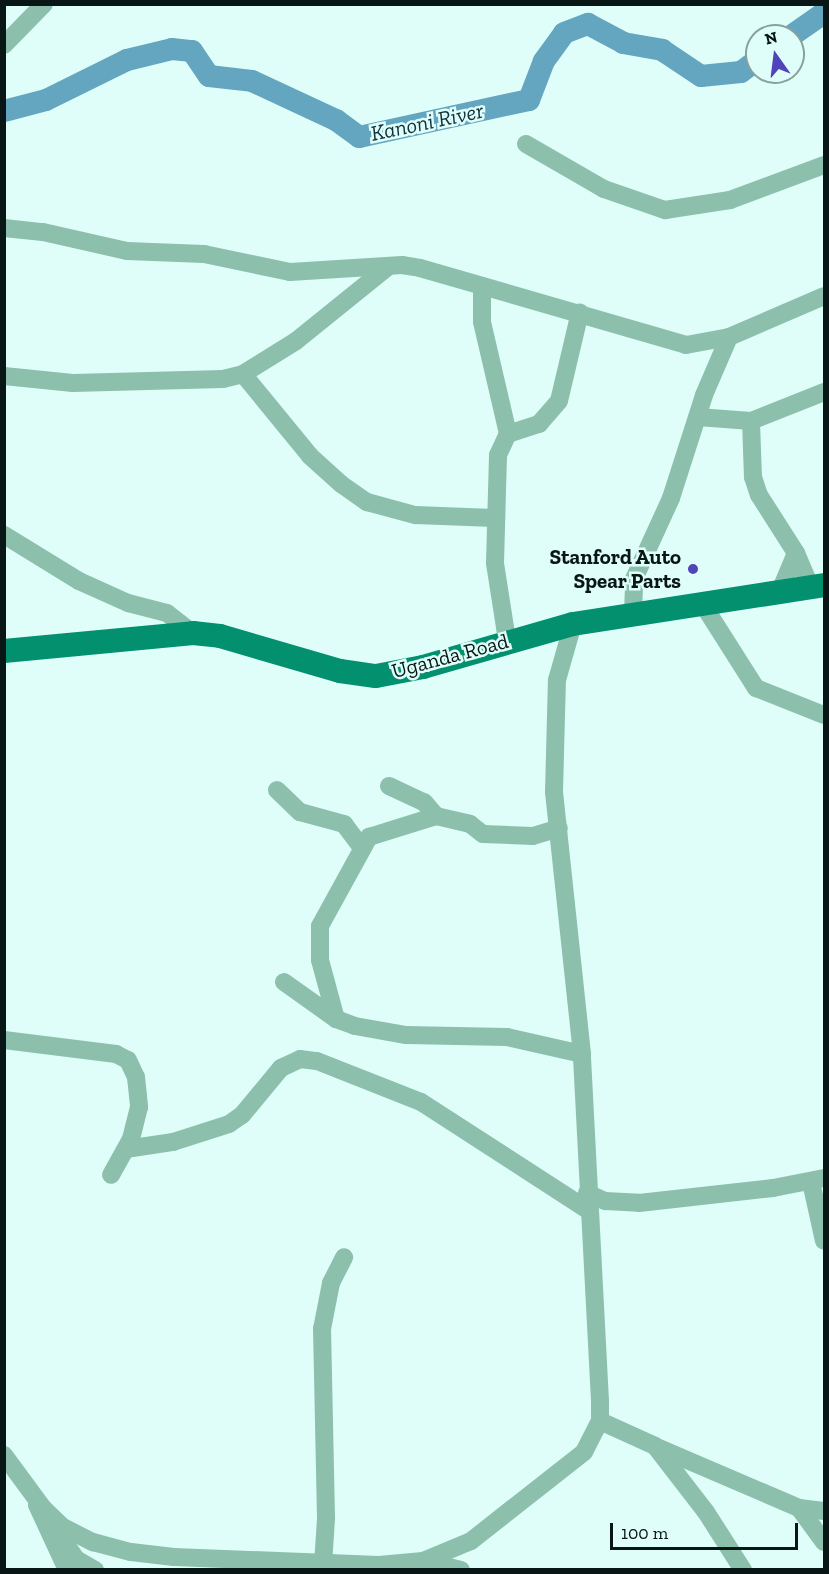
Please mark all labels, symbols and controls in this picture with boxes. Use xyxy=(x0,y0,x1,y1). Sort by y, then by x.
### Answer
north arrow xyxy=(745,24,805,84)
text: N xyxy=(763,27,779,49)
water label: Kanoni River xyxy=(368,97,486,147)
place label: Stanford Auto Spear Parts xyxy=(549,544,681,594)
marker: Stanford Auto Spear Parts xyxy=(686,562,700,576)
street label: Uganda Road xyxy=(389,628,511,684)
scale bar xyxy=(613,1511,800,1549)
text: 100 m xyxy=(621,1522,668,1544)

